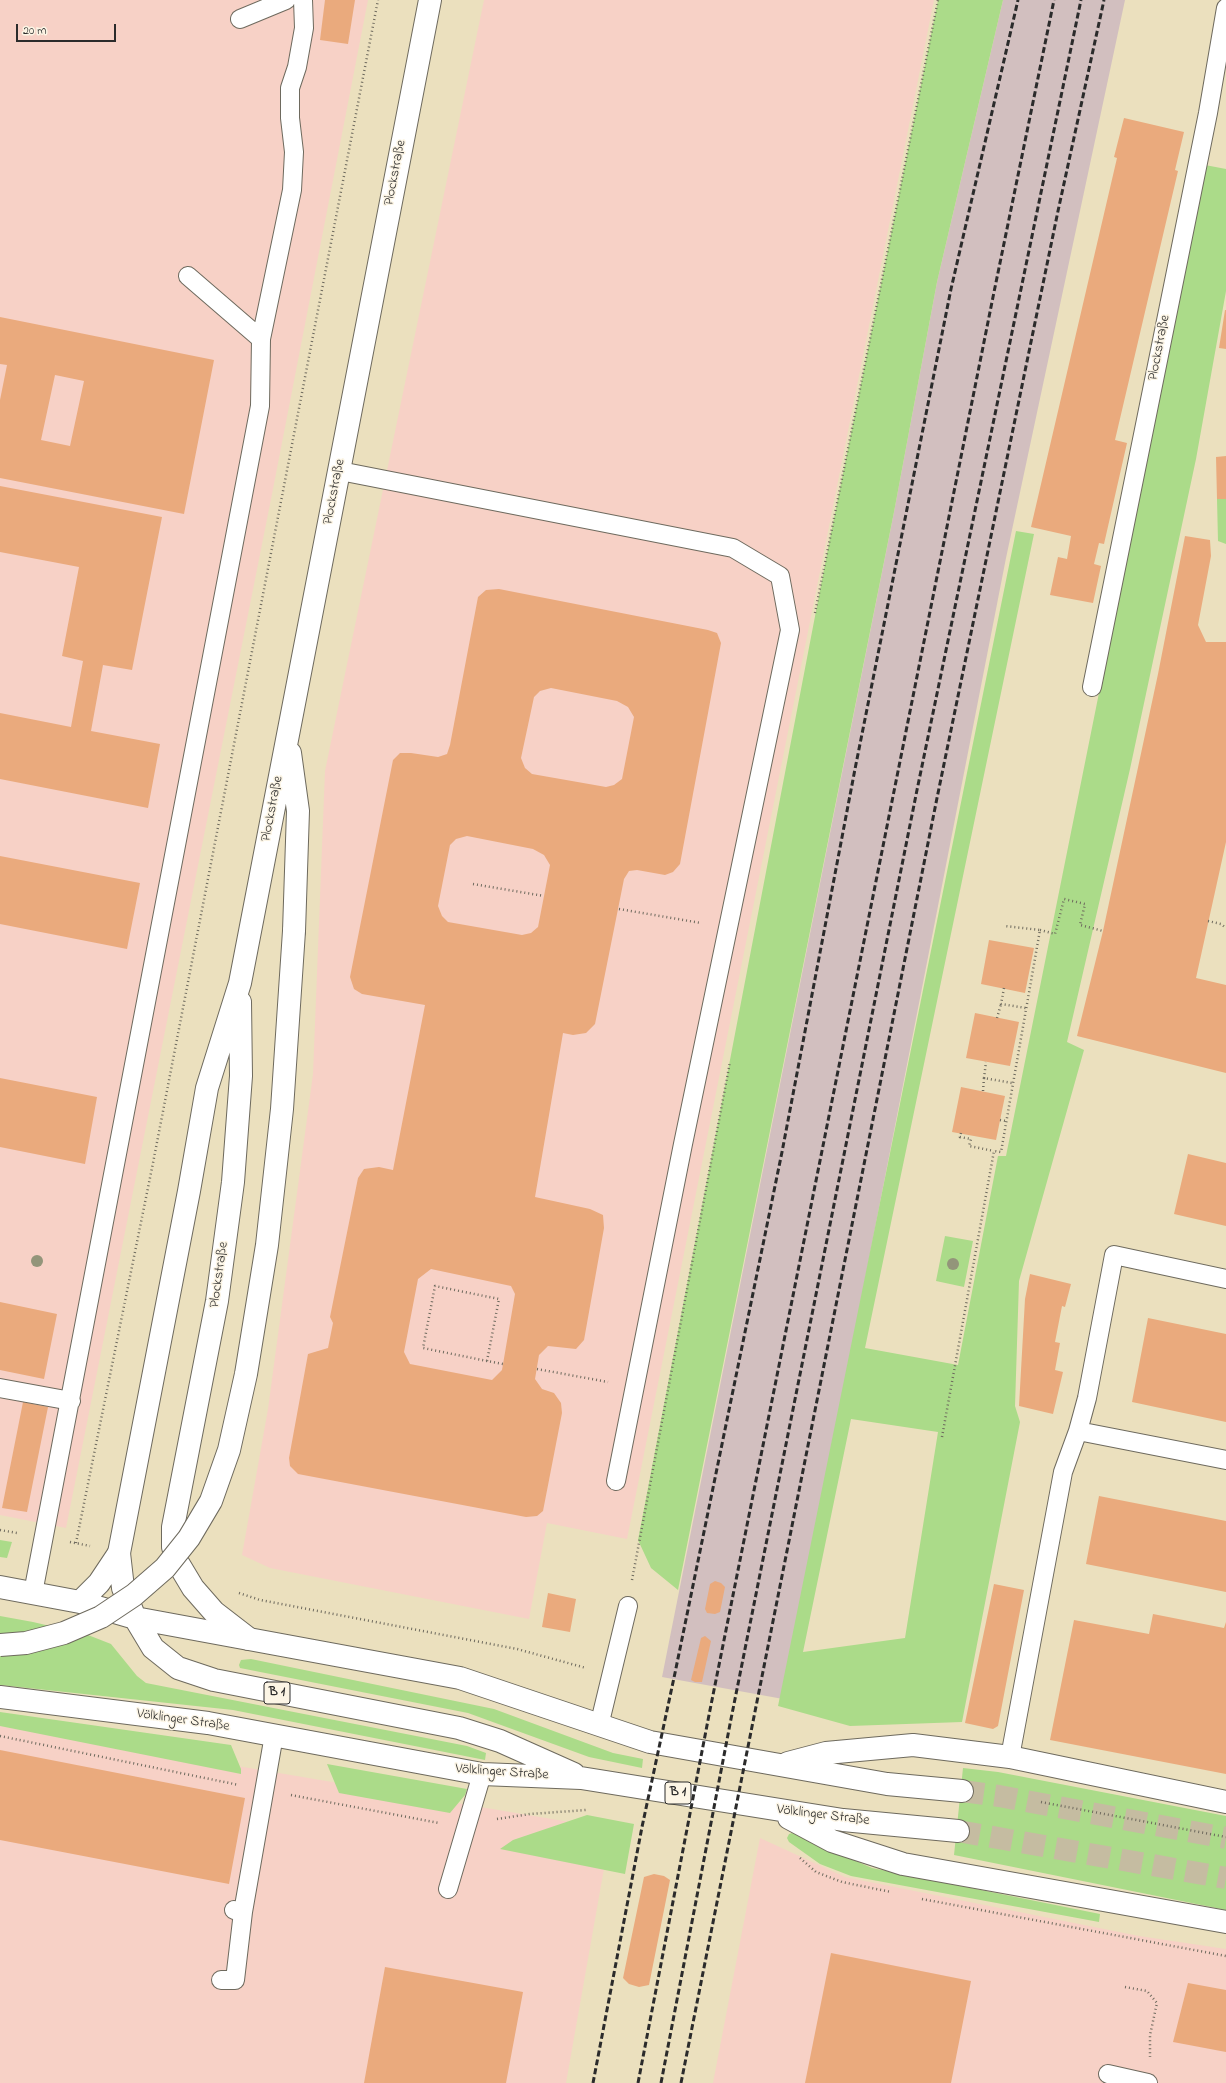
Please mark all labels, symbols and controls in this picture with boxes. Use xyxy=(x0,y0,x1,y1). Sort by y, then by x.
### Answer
scale bar xyxy=(18,16,118,42)
text: 20 m xyxy=(23,22,46,40)
street label: Plockstraße xyxy=(381,139,411,207)
street label: Plockstraße xyxy=(1145,314,1175,382)
street label: Plockstraße xyxy=(320,458,350,526)
street label: Plockstraße xyxy=(258,775,288,843)
street label: Plockstraße xyxy=(207,1241,233,1309)
road number: B 1 xyxy=(264,1682,290,1704)
street label: Völklinger Straße xyxy=(136,1706,230,1736)
street label: Völklinger Straße xyxy=(455,1761,549,1785)
road number: B 1 xyxy=(665,1782,691,1804)
street label: Völklinger Straße xyxy=(776,1802,870,1830)

